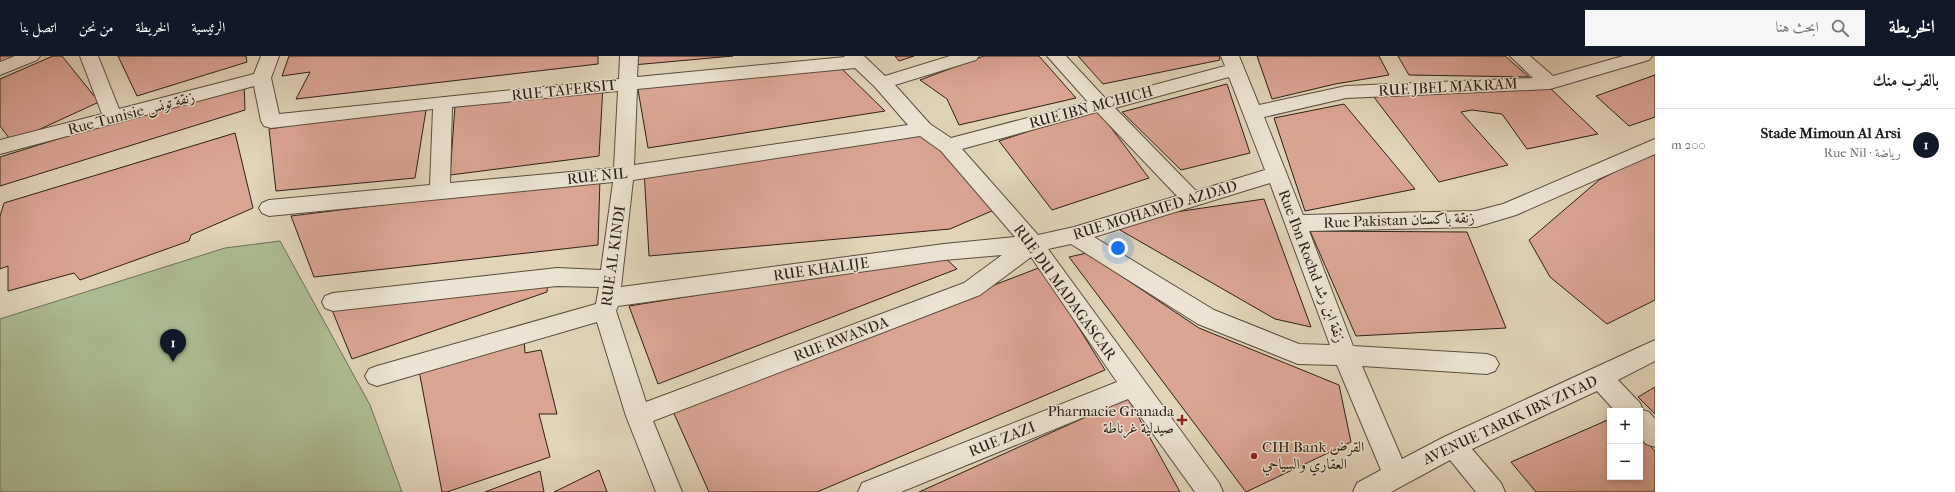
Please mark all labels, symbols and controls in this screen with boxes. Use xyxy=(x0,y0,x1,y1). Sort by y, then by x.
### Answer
search box xyxy=(1585,10,1865,46)
text: الخريطة xyxy=(1889,16,1935,38)
icon: search xyxy=(1829,17,1851,39)
text: ابحث هنا xyxy=(1776,18,1819,36)
text: اتصل بنا xyxy=(20,19,57,36)
text: من نحن xyxy=(79,19,114,36)
text: الخريطة xyxy=(136,19,170,36)
text: الرئيسية xyxy=(192,19,225,36)
text: بالقرب منك xyxy=(1873,70,1939,90)
street label: RUE JBEL MAKRAM xyxy=(1378,74,1519,100)
street label: RUE TAFERSIT xyxy=(511,75,618,104)
street label: RUE IBN MCHICH xyxy=(1027,82,1155,132)
street label: Rue Tunisie زنقة تونس xyxy=(66,87,197,140)
text: Stade Mimoun Al Arsi xyxy=(1761,124,1901,142)
text: 200 m xyxy=(1671,137,1706,152)
text: 1 xyxy=(1924,137,1928,152)
text: رياضة · Rue Nil xyxy=(1824,145,1901,160)
street label: RUE NIL xyxy=(566,164,628,188)
street label: RUE MOHAMED AZDAD xyxy=(1071,176,1239,244)
street label: Rue Ibn Rochd زنقة ابن رشد xyxy=(1274,187,1350,345)
street label: RUE AL KINDI xyxy=(597,204,629,308)
street label: Rue Pakistan زنقة باكستان xyxy=(1323,208,1475,232)
street label: RUE DU MADAGASCAR xyxy=(1010,221,1121,364)
your location xyxy=(1108,238,1128,258)
street label: RUE KHALIJE xyxy=(772,253,870,285)
street label: RUE RWANDA xyxy=(791,313,891,365)
pin: 1 xyxy=(160,329,186,362)
street label: AVENUE TARIK IBN ZIYAD xyxy=(1419,372,1600,469)
place label: Pharmacie Granada صيدلية غرناطة xyxy=(1048,402,1175,439)
map controls xyxy=(1607,408,1643,480)
button: + xyxy=(1607,408,1643,444)
marker: Pharmacie Granada صيدلية غرناطة xyxy=(1177,415,1187,425)
street label: RUE ZAZI xyxy=(966,417,1038,461)
place label: CIH Bank القرض العقاري والسياحي xyxy=(1262,438,1364,476)
button: − xyxy=(1607,444,1643,480)
marker: CIH Bank القرض العقاري والسياحي xyxy=(1249,451,1259,461)

